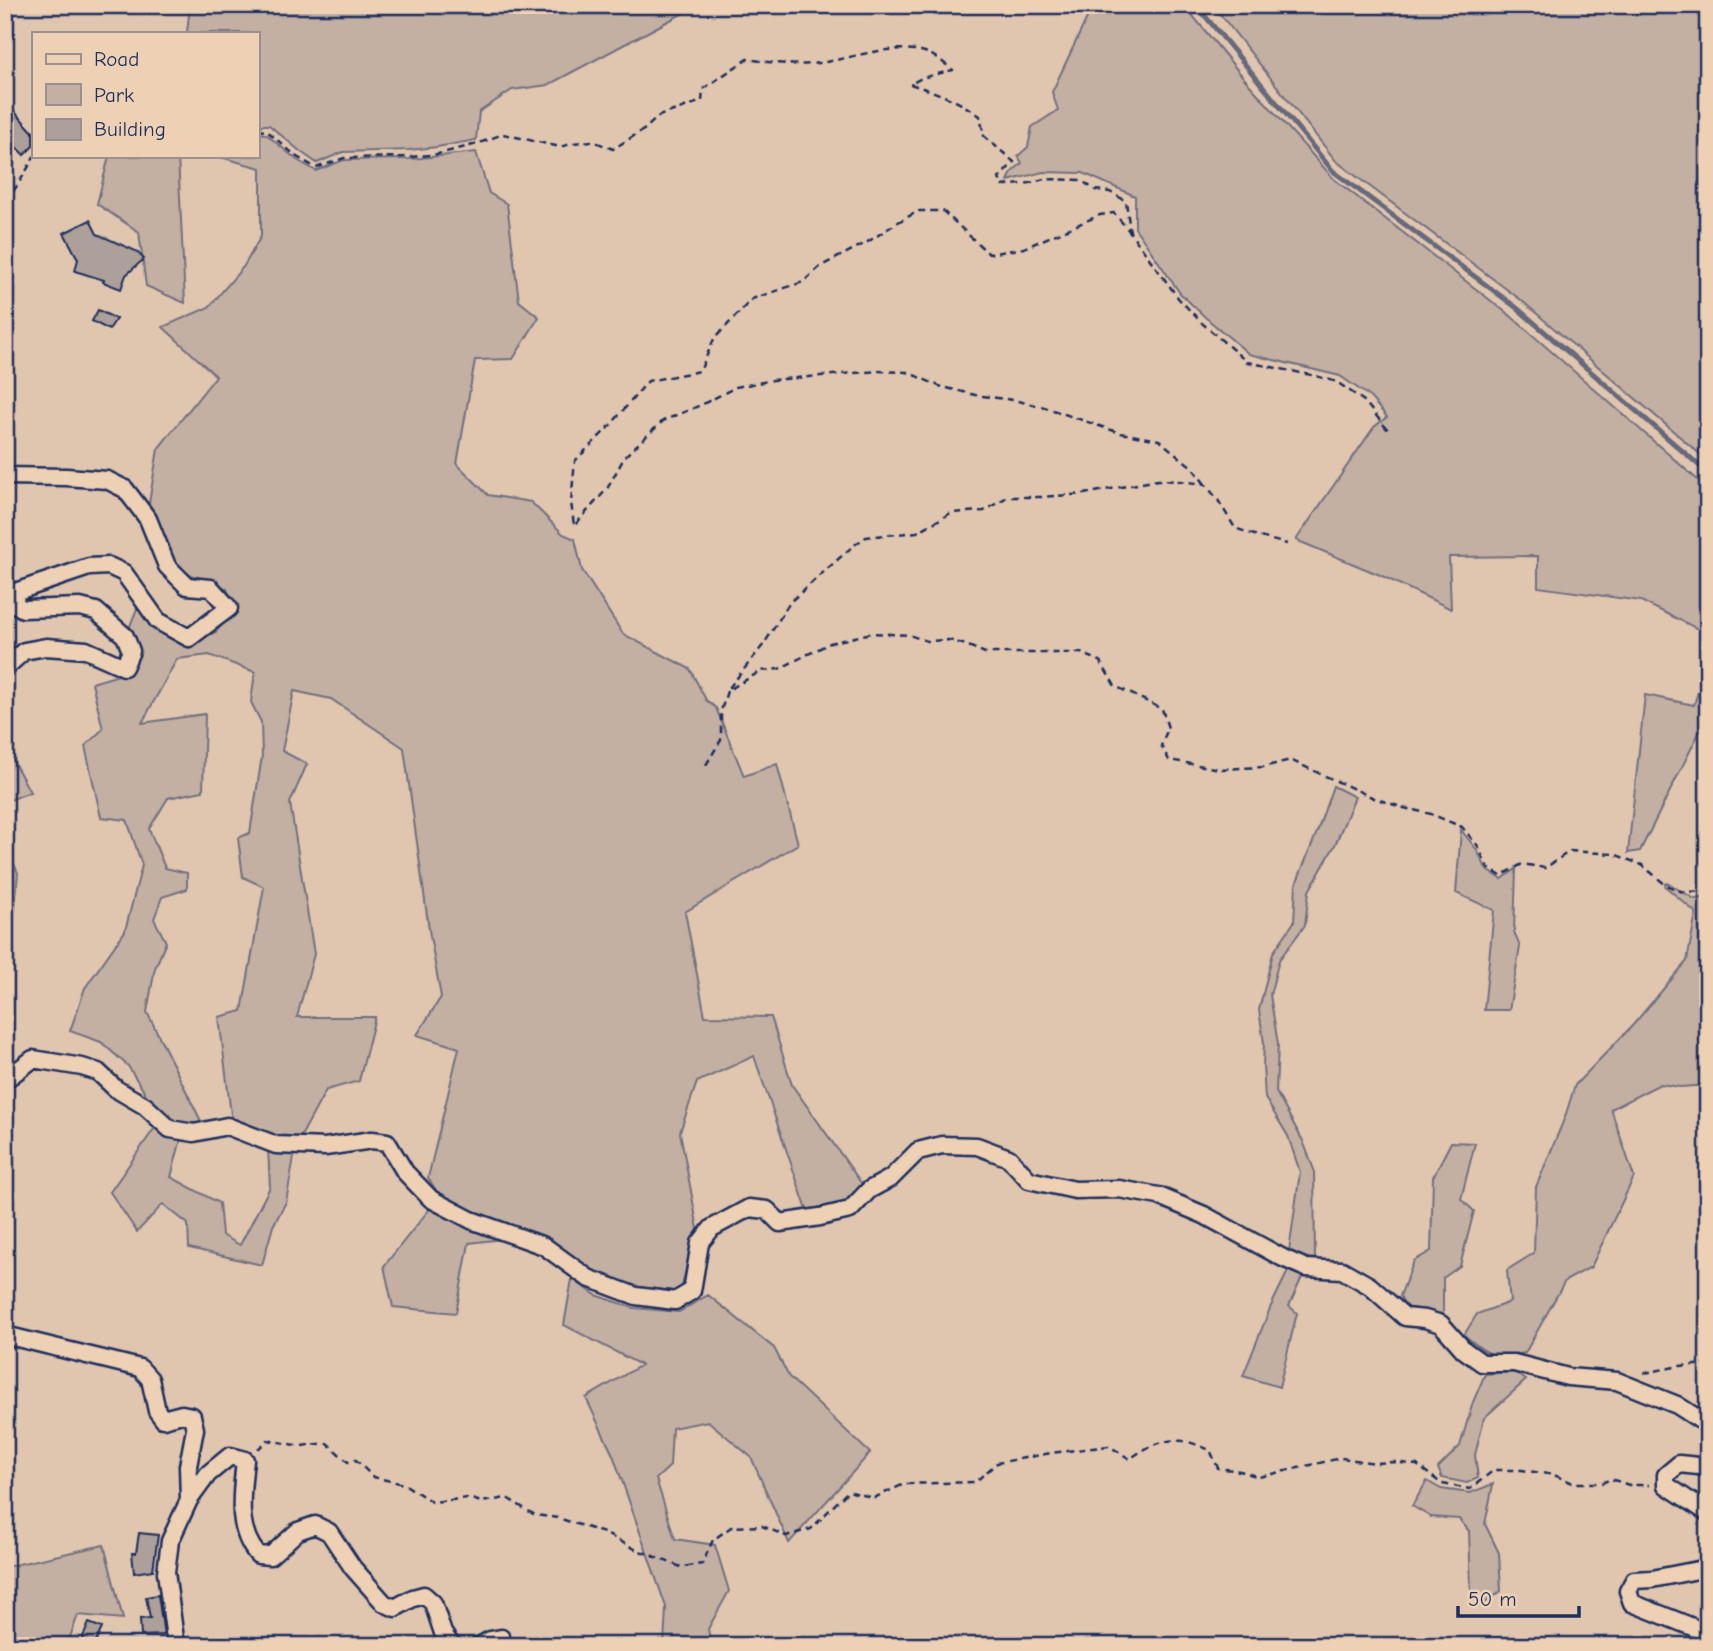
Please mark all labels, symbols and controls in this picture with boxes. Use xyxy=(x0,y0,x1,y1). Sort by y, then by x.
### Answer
legend xyxy=(32,32,259,158)
text: Road xyxy=(94,47,139,71)
text: Park xyxy=(94,83,134,107)
text: Building xyxy=(94,117,166,141)
scale bar xyxy=(1458,1574,1578,1618)
text: 50 m xyxy=(1468,1587,1517,1611)

